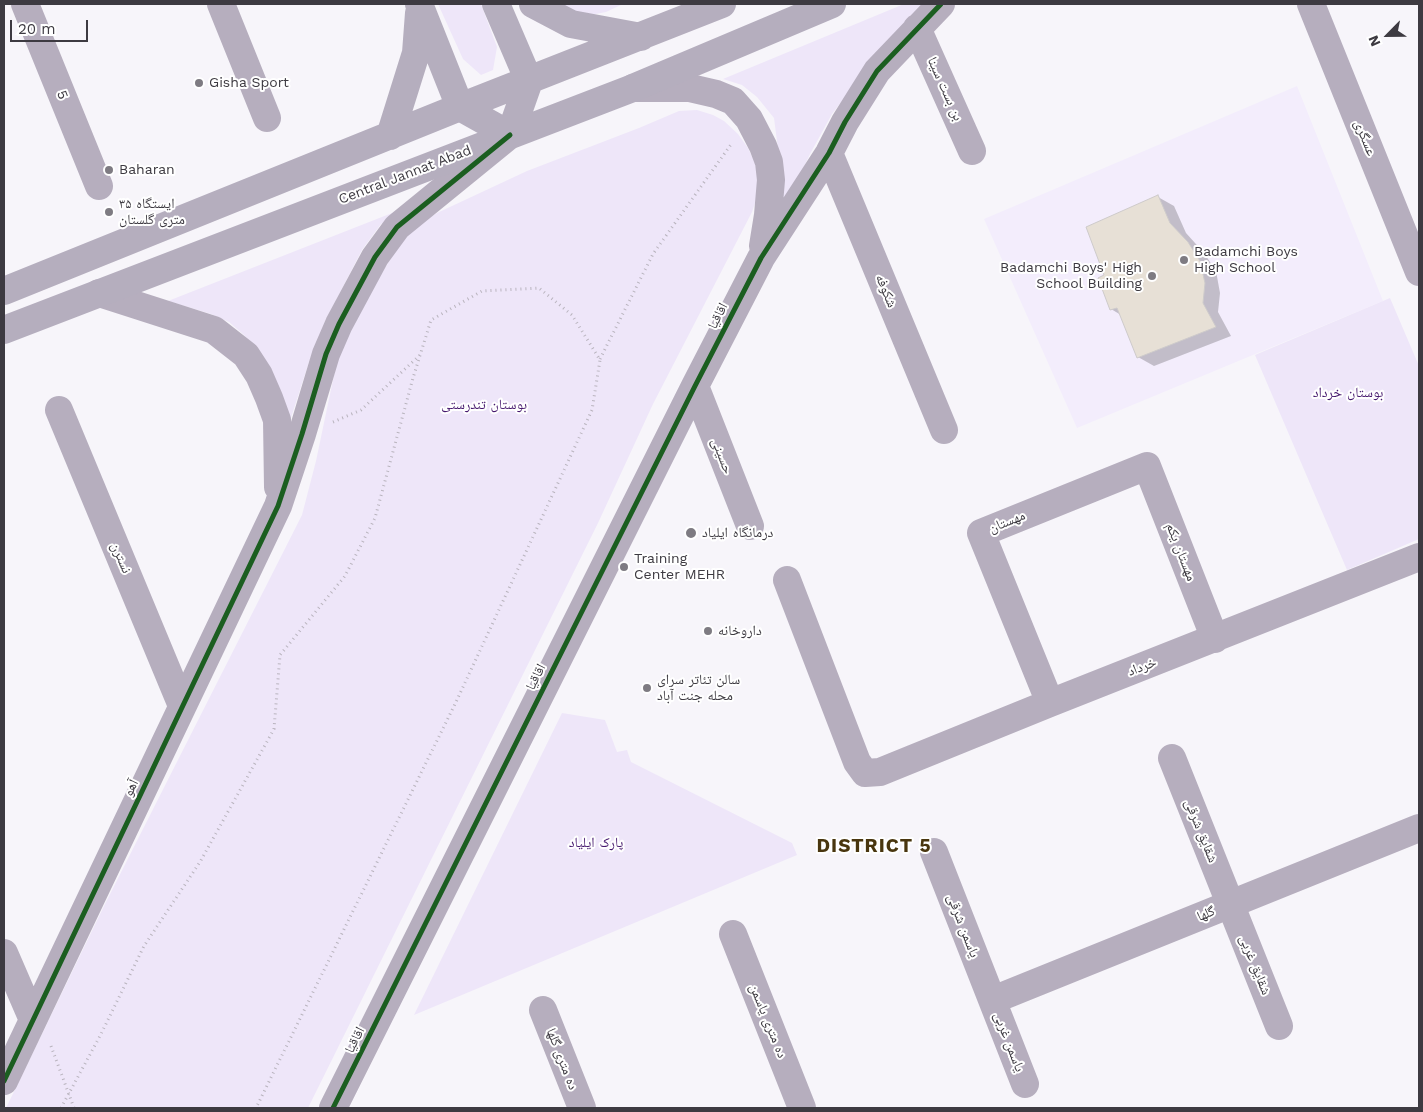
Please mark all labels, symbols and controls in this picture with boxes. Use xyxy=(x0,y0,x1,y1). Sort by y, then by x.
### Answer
scale bar xyxy=(12,10,90,42)
north arrow xyxy=(1363,10,1413,60)
text: 20 m xyxy=(18,20,56,38)
text: N xyxy=(1365,33,1384,49)
street label: بن بست سینا xyxy=(923,55,967,123)
place label: Gisha Sport xyxy=(209,75,289,91)
marker: Gisha Sport xyxy=(193,77,205,89)
street label: 5 xyxy=(53,88,71,102)
street label: عسگری xyxy=(1350,118,1380,158)
street label: Central Jannat Abad xyxy=(336,142,474,208)
place label: Baharan xyxy=(119,162,175,178)
marker: Baharan xyxy=(103,164,115,176)
place label: ایستگاه ۳۵ متری گلستان xyxy=(119,196,185,228)
marker: ایستگاه ۳۵ متری گلستان xyxy=(103,206,115,218)
place label: Badamchi Boys High School xyxy=(1194,244,1298,276)
marker: Badamchi Boys High School xyxy=(1178,254,1190,266)
place label: Badamchi Boys' High School Building xyxy=(1000,260,1142,292)
marker: Badamchi Boys' High School Building xyxy=(1146,270,1158,282)
street label: شکوفه xyxy=(872,272,900,310)
street label: اقاقیا xyxy=(704,300,732,332)
park label: بوستان خرداد xyxy=(1313,385,1383,401)
park label: بوستان تندرستی xyxy=(441,397,527,413)
street label: حسینی xyxy=(708,436,736,476)
street label: مهستان xyxy=(986,507,1028,537)
street label: مهستان یکم xyxy=(1162,520,1200,584)
place label: درمانگاه ایلیاد xyxy=(702,525,773,541)
marker: درمانگاه ایلیاد xyxy=(684,526,698,540)
street label: نسترن xyxy=(107,540,135,576)
place label: Training Center MEHR xyxy=(634,551,725,584)
marker: Training Center MEHR xyxy=(618,561,630,573)
place label: داروخانه xyxy=(718,623,762,639)
marker: داروخانه xyxy=(702,625,714,637)
street label: خرداد xyxy=(1125,654,1159,680)
street label: اقاقیا xyxy=(522,661,550,693)
place label: سالن تئاتر سرای محله جنت آباد xyxy=(657,672,740,704)
marker: سالن تئاتر سرای محله جنت آباد xyxy=(641,682,653,694)
street label: آهو xyxy=(120,777,142,799)
street label: شقایق شرقی xyxy=(1181,797,1221,865)
park label: پارک ایلیاد xyxy=(569,835,623,851)
district label: DISTRICT 5 xyxy=(815,835,933,857)
street label: یاسمن شرقی xyxy=(943,892,983,960)
street label: گلها xyxy=(1194,903,1218,925)
street label: شقایق غربی xyxy=(1235,933,1275,997)
street label: ده متری یاسمن xyxy=(746,982,790,1060)
street label: یاسمن غربی xyxy=(990,1010,1028,1074)
street label: اقاقیا xyxy=(341,1024,369,1056)
street label: ده متری گلها xyxy=(543,1026,581,1092)

